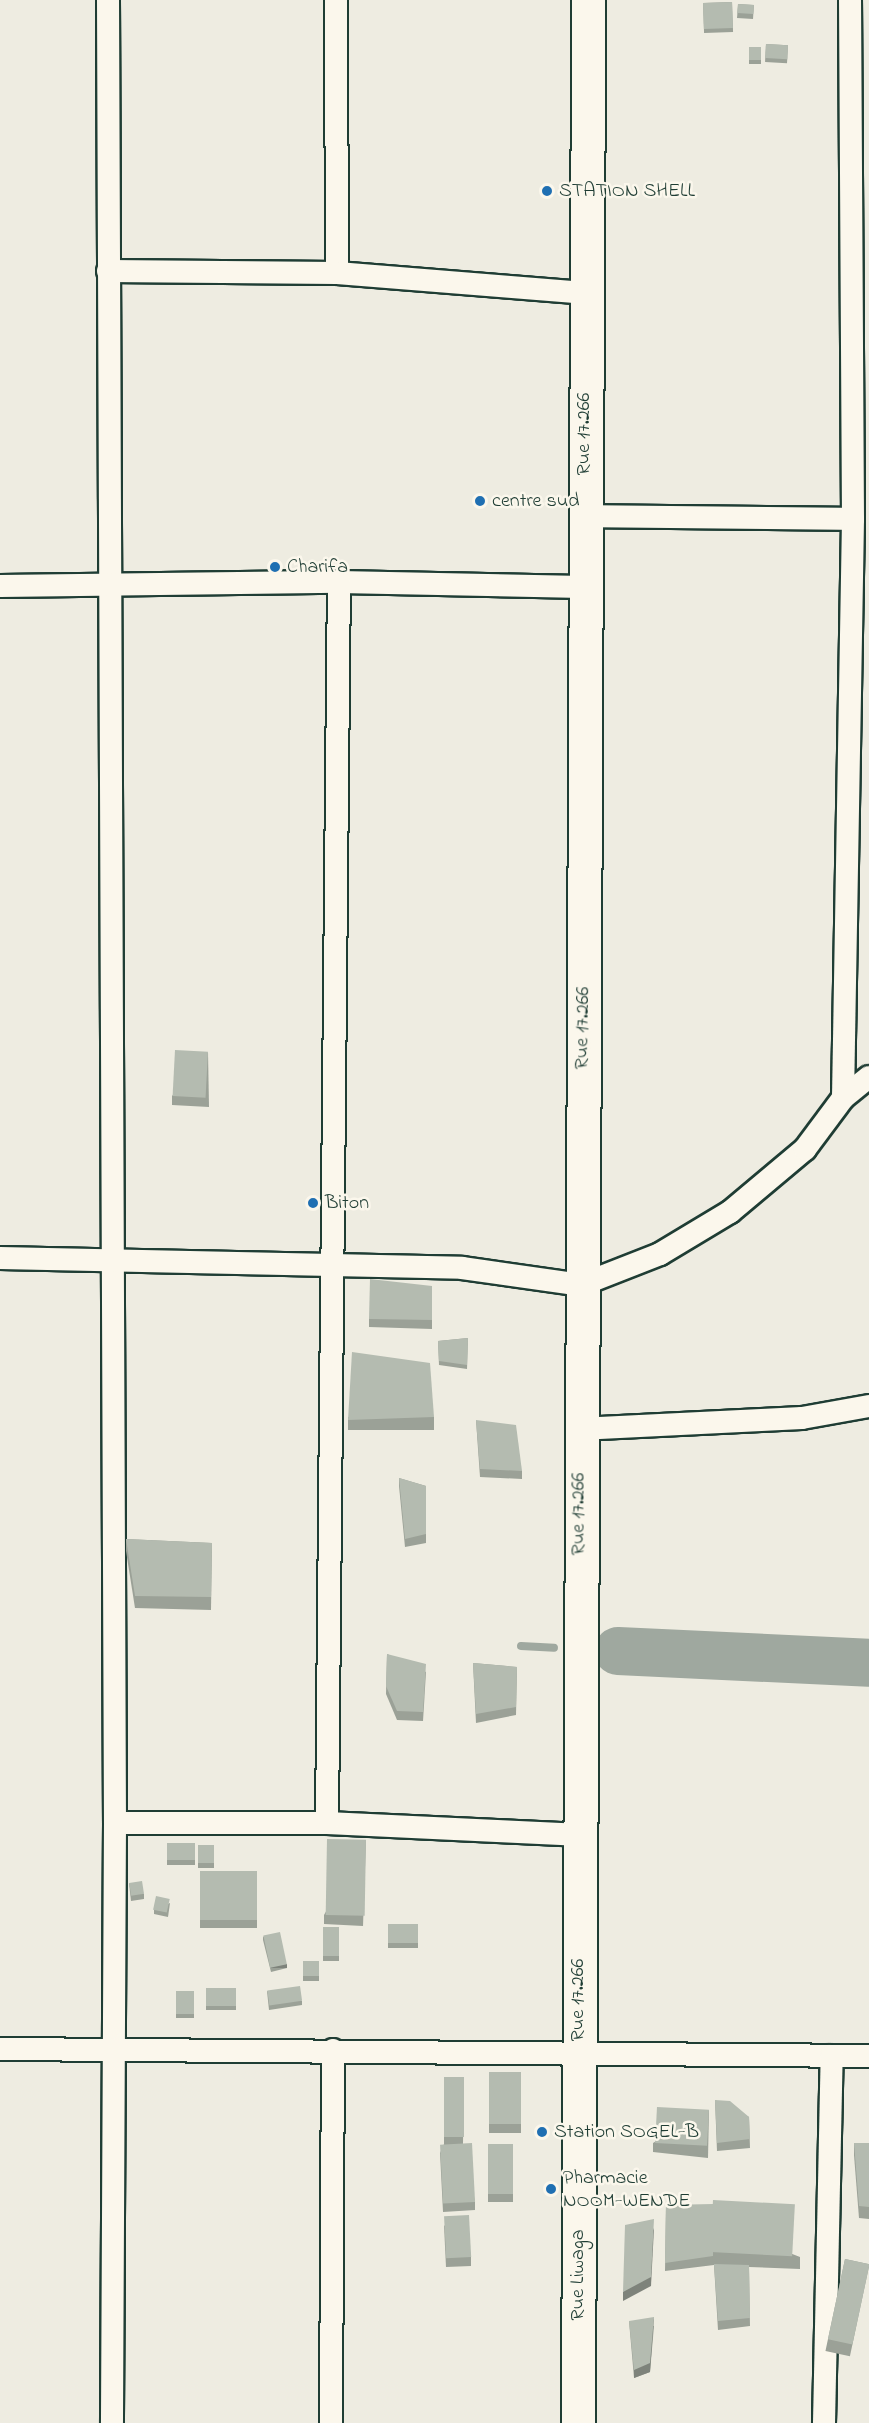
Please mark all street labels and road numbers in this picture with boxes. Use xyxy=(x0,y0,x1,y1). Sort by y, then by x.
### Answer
street label: Rue 17.266 xyxy=(572,393,596,475)
street label: Rue 17.266 xyxy=(570,986,596,1070)
street label: Rue 17.266 xyxy=(567,1473,591,1555)
street label: Rue 17.266 xyxy=(566,1959,590,2041)
street label: Rue Liwaga xyxy=(566,2229,590,2321)

